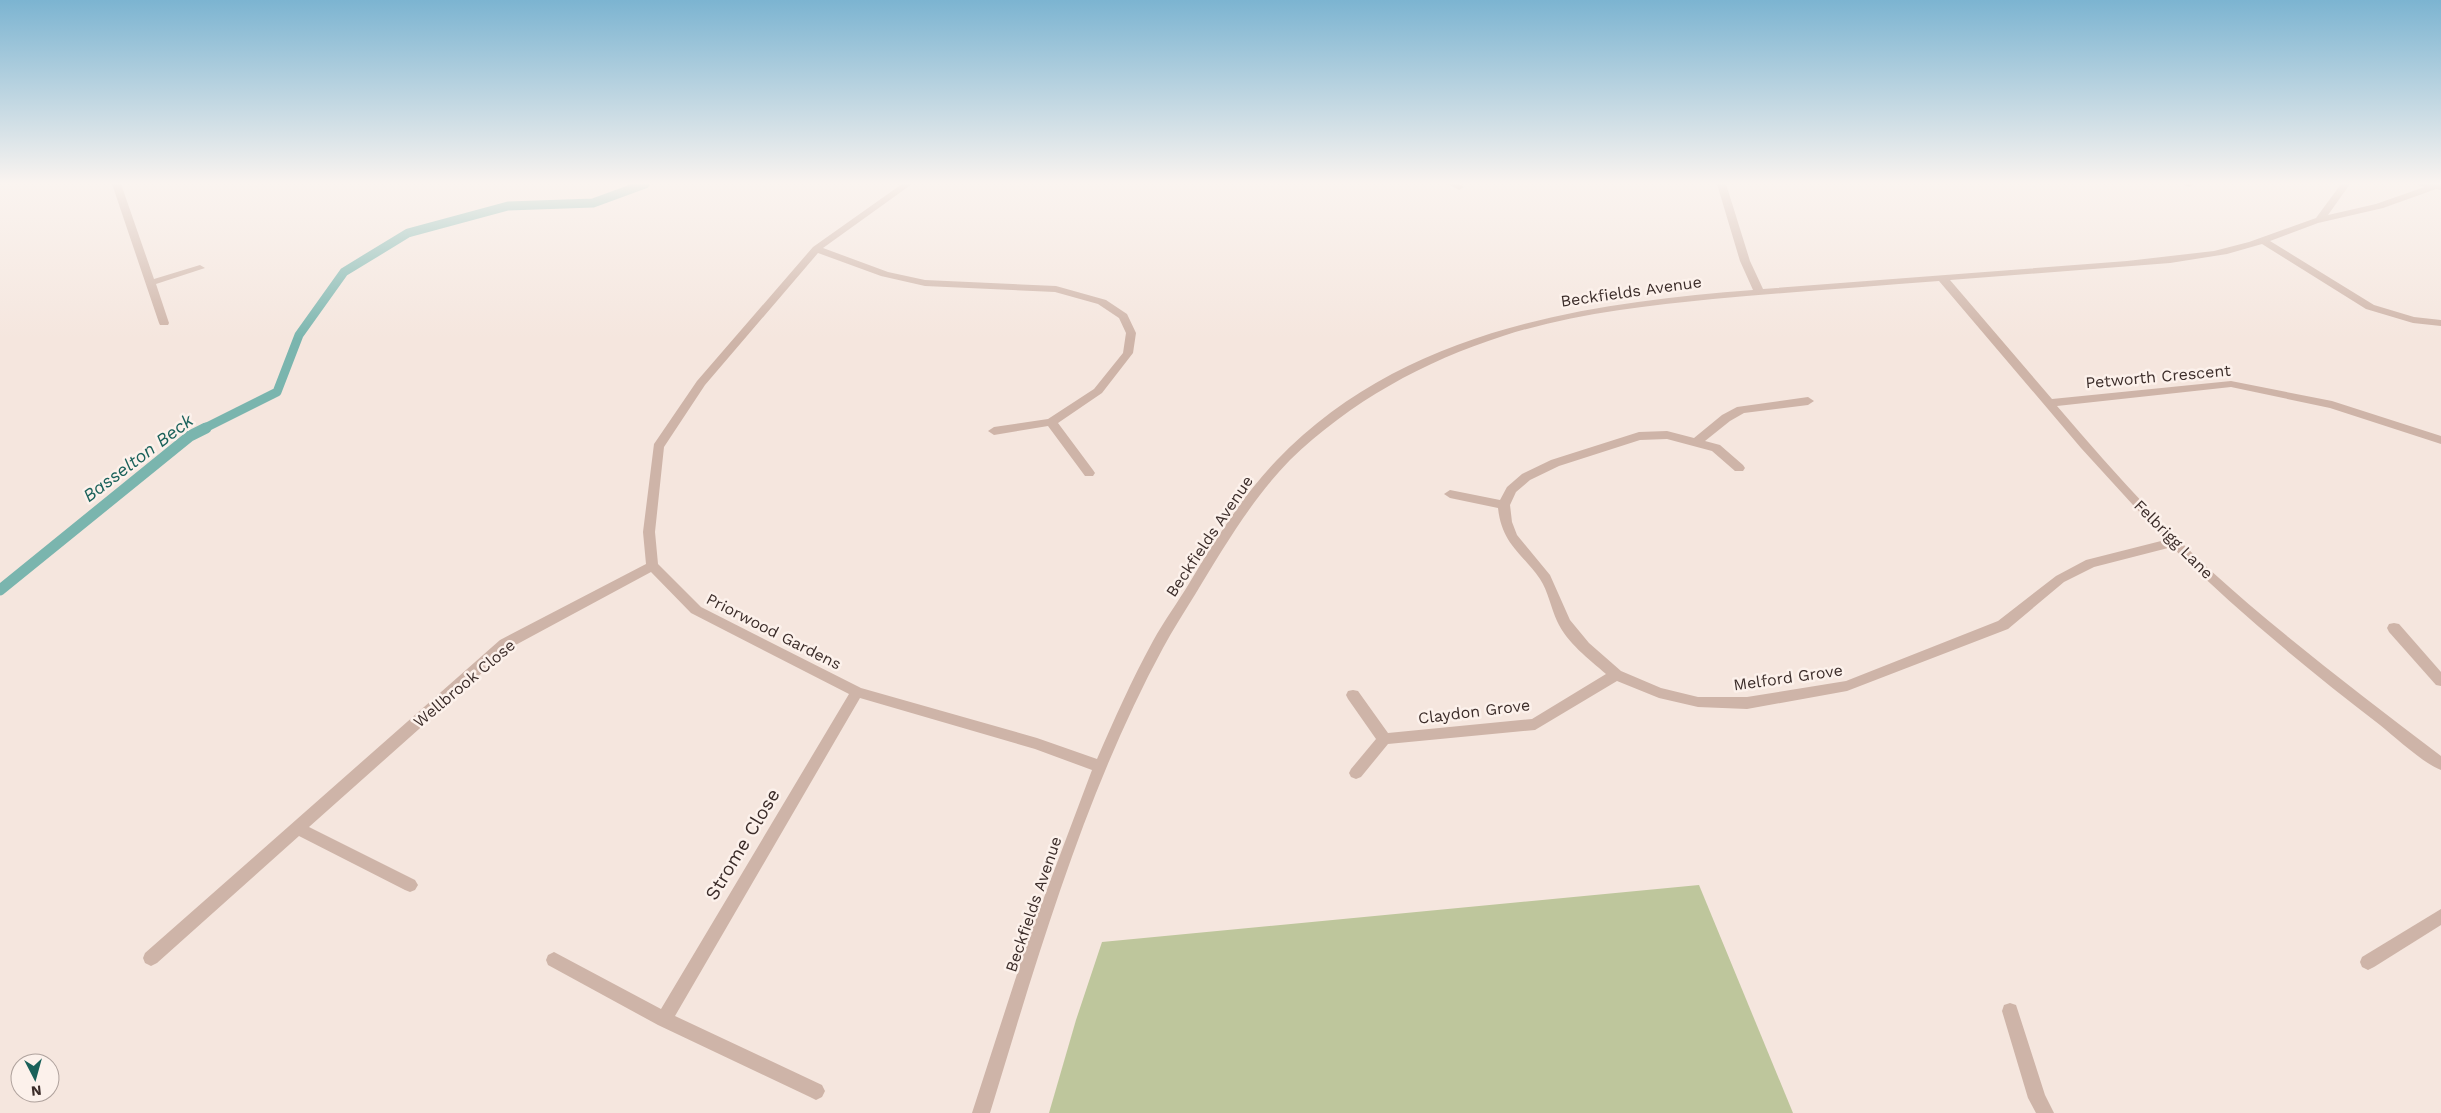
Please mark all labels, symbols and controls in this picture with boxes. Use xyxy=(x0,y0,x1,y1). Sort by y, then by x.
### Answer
street label: Beckfields Avenue xyxy=(1559,272,1703,311)
street label: Petworth Crescent xyxy=(2085,361,2232,392)
water label: Basselton Beck xyxy=(78,409,198,506)
street label: Beckfields Avenue xyxy=(1162,472,1257,601)
street label: Felbrigg Lane xyxy=(2130,496,2217,583)
street label: Priorwood Gardens xyxy=(703,589,844,674)
street label: Wellbrook Close xyxy=(410,635,519,731)
street label: Melford Grove xyxy=(1732,660,1844,695)
street label: Claydon Grove xyxy=(1417,695,1531,728)
street label: Strome Close xyxy=(700,784,785,904)
street label: Beckfields Avenue xyxy=(1001,834,1066,975)
north arrow xyxy=(10,1053,60,1103)
text: N xyxy=(30,1082,42,1099)

